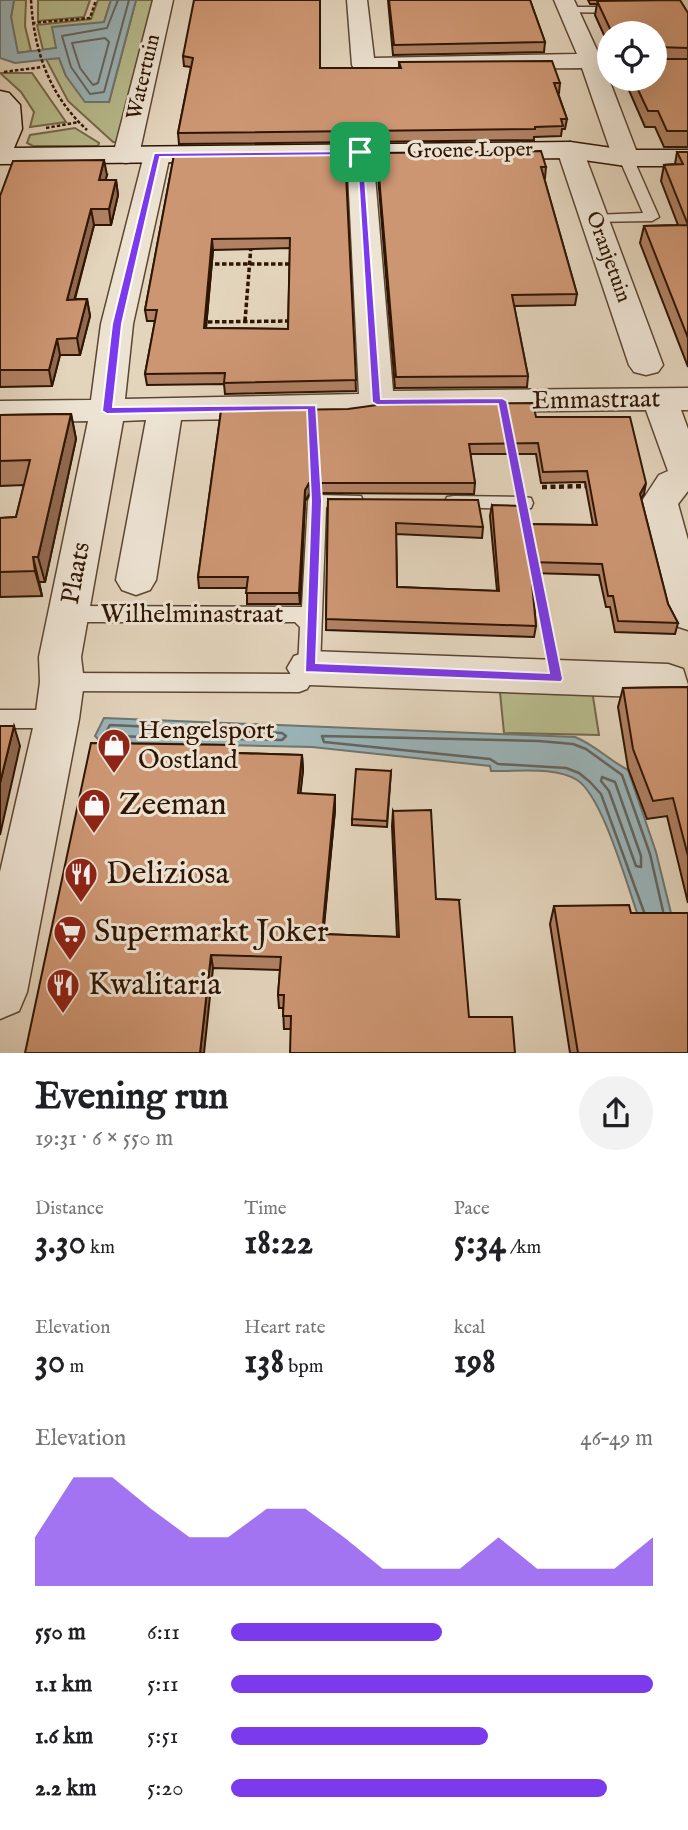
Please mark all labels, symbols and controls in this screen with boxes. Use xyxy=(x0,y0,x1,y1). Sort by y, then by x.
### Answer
map controls xyxy=(597,21,667,91)
button: locate xyxy=(597,21,667,91)
street label: Watertuin xyxy=(121,31,167,123)
pin xyxy=(330,122,390,182)
icon: arrive xyxy=(341,133,379,171)
street label: Groene Loper xyxy=(407,136,533,166)
street label: Oranjetuin xyxy=(579,208,637,306)
street label: Emmastraat xyxy=(532,382,661,418)
street label: Plaats xyxy=(54,539,98,607)
street label: Wilhelminastraat xyxy=(101,598,283,631)
place label: Hengelsport Oostland xyxy=(138,714,275,777)
shop icon: Hengelsport Oostland xyxy=(95,726,133,775)
place label: Zeeman xyxy=(119,785,226,826)
shop icon: Zeeman xyxy=(75,786,113,835)
place label: Deliziosa xyxy=(106,854,229,895)
restaurant icon: Deliziosa xyxy=(62,855,100,904)
place label: Supermarkt Joker xyxy=(94,912,329,953)
supermarket icon: Supermarkt Joker xyxy=(51,913,89,962)
place label: Kwalitaria xyxy=(88,965,222,1006)
restaurant icon: Kwalitaria xyxy=(44,966,82,1015)
text: Evening run xyxy=(35,1074,229,1122)
button: share xyxy=(579,1076,653,1150)
text: 19:31 · 6 × 550 m xyxy=(35,1124,173,1153)
text: Distance xyxy=(35,1197,104,1221)
text: Time xyxy=(244,1197,287,1221)
text: Pace xyxy=(454,1197,490,1221)
text: 3.30 xyxy=(35,1221,86,1266)
text: 18:22 xyxy=(244,1221,313,1266)
text: 5:34 xyxy=(454,1221,506,1266)
text: km xyxy=(86,1236,115,1260)
text: /km xyxy=(506,1236,541,1260)
text: Elevation xyxy=(35,1316,110,1340)
text: Heart rate xyxy=(244,1316,325,1340)
text: kcal xyxy=(454,1316,485,1340)
text: 30 xyxy=(35,1340,65,1385)
text: 138 xyxy=(244,1340,284,1385)
text: 198 xyxy=(454,1340,496,1385)
text: m xyxy=(65,1355,84,1379)
text: bpm xyxy=(284,1355,323,1379)
text: Elevation xyxy=(35,1424,126,1453)
text: 46–49 m xyxy=(580,1424,653,1453)
text: 550 m xyxy=(35,1618,86,1647)
text: 6:11 xyxy=(147,1618,180,1647)
text: 1.1 km xyxy=(35,1670,92,1699)
text: 5:11 xyxy=(147,1670,179,1699)
text: 1.6 km xyxy=(35,1722,93,1751)
text: 5:51 xyxy=(147,1722,178,1751)
text: 2.2 km xyxy=(35,1774,97,1803)
text: 5:20 xyxy=(147,1774,184,1803)

